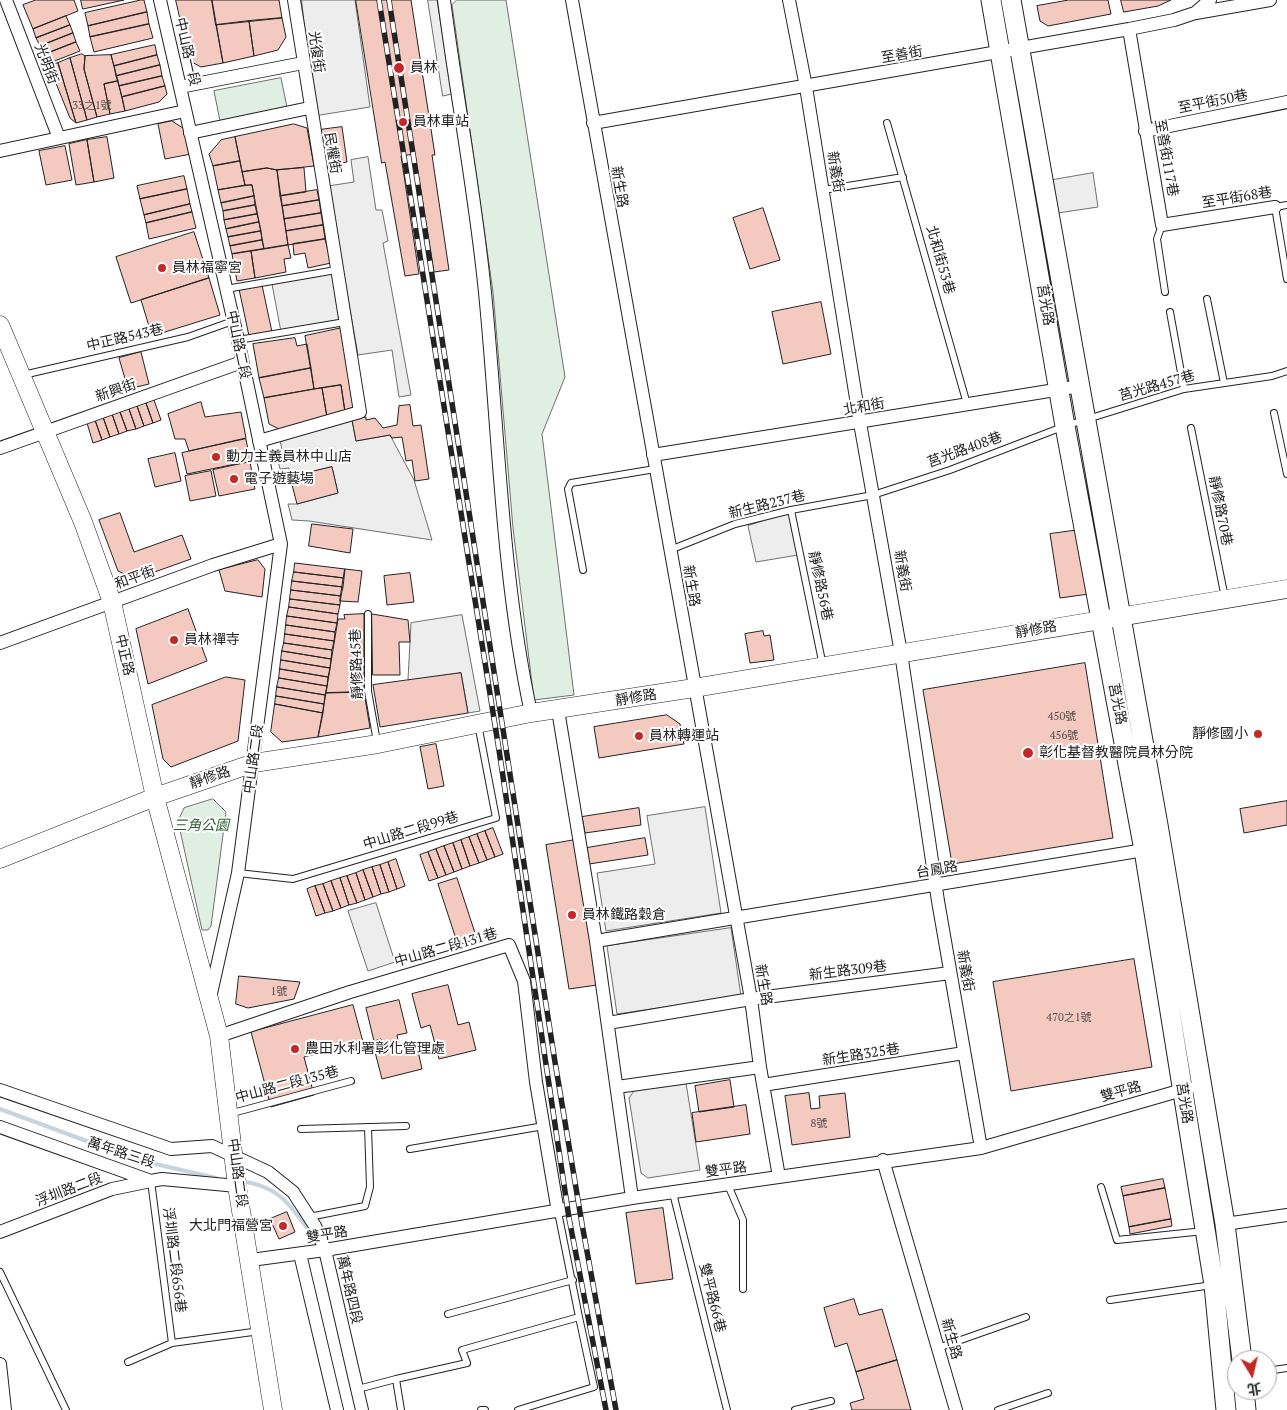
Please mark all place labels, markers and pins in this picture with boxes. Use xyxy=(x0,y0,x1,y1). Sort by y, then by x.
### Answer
place label: 員林 xyxy=(410,60,438,76)
marker: 員林 xyxy=(392,61,406,75)
place label: 員林車站 xyxy=(413,114,469,130)
marker: 員林車站 xyxy=(397,116,409,128)
place label: 員林福寧宮 xyxy=(172,260,242,276)
marker: 員林福寧宮 xyxy=(156,262,168,274)
place label: 動力主義員林中山店 xyxy=(226,449,352,465)
marker: 動力主義員林中山店 xyxy=(210,451,222,463)
place label: 電子遊藝場 xyxy=(244,471,314,487)
marker: 電子遊藝場 xyxy=(228,473,240,485)
place label: 員林禪寺 xyxy=(184,632,240,648)
marker: 員林禪寺 xyxy=(168,634,180,646)
place label: 靜修國小 xyxy=(1192,726,1248,742)
place label: 員林轉運站 xyxy=(649,728,719,744)
marker: 靜修國小 xyxy=(1252,728,1264,740)
marker: 員林轉運站 xyxy=(633,730,645,742)
place label: 彰化基督教醫院員林分院 xyxy=(1039,745,1193,761)
marker: 彰化基督教醫院員林分院 xyxy=(1021,746,1035,760)
place label: 員林鐵路穀倉 xyxy=(582,907,666,923)
marker: 員林鐵路穀倉 xyxy=(566,909,578,921)
place label: 農田水利署彰化管理處 xyxy=(305,1041,445,1057)
marker: 農田水利署彰化管理處 xyxy=(289,1043,301,1055)
place label: 大北門福營宮 xyxy=(189,1218,273,1234)
marker: 大北門福營宮 xyxy=(277,1220,289,1232)

